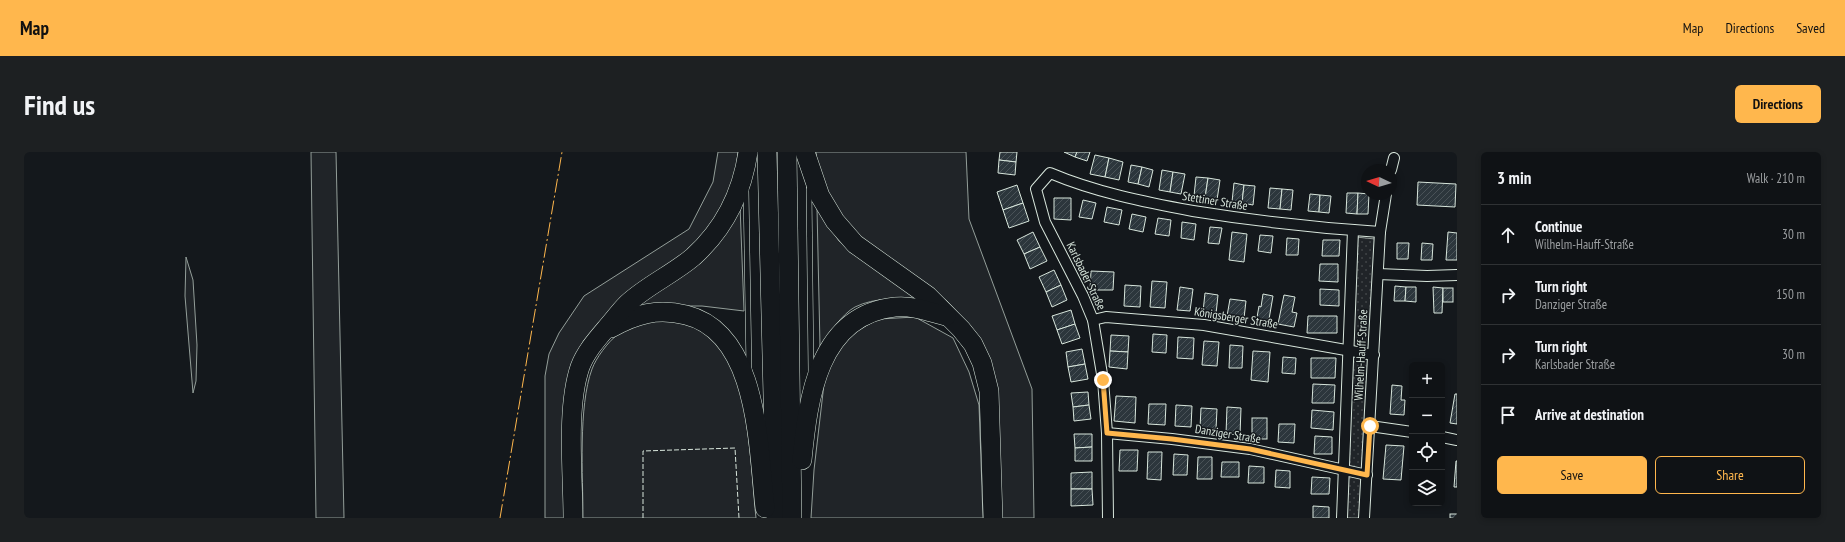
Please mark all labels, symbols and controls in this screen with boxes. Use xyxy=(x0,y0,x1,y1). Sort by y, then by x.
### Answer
text: Map xyxy=(20,16,49,40)
text: Map xyxy=(1683,19,1703,37)
text: Directions xyxy=(1725,19,1774,37)
text: Saved xyxy=(1796,19,1825,37)
button: Directions xyxy=(1735,85,1821,123)
text: Find us xyxy=(24,86,95,123)
north arrow xyxy=(1361,164,1397,200)
text: 3 min xyxy=(1497,167,1531,189)
text: Walk · 210 m xyxy=(1747,170,1805,187)
street label: Stettiner Straße xyxy=(1181,188,1249,213)
text: Continue xyxy=(1535,217,1582,236)
icon: ahead xyxy=(1497,224,1519,246)
text: 30 m xyxy=(1782,226,1805,243)
text: Wilhelm-Hauff-Straße xyxy=(1535,236,1634,253)
street label: Karlsbader Straße xyxy=(1064,239,1109,312)
text: Turn right xyxy=(1535,277,1587,296)
icon: right xyxy=(1497,284,1519,306)
text: 150 m xyxy=(1776,286,1805,303)
text: Danziger Straße xyxy=(1535,296,1607,313)
street label: Königsberger Straße xyxy=(1193,303,1279,332)
street label: Wilhelm-Hauff-Straße xyxy=(1351,309,1370,401)
text: Turn right xyxy=(1535,337,1587,356)
icon: right xyxy=(1497,344,1519,366)
text: 30 m xyxy=(1782,346,1805,363)
text: Karlsbader Straße xyxy=(1535,356,1615,373)
map controls xyxy=(1409,362,1445,506)
button: + xyxy=(1409,362,1445,398)
route end xyxy=(1094,371,1112,389)
button: − xyxy=(1409,398,1445,434)
icon: arrive xyxy=(1497,404,1519,426)
text: Arrive at destination xyxy=(1535,405,1644,424)
route start xyxy=(1361,417,1379,435)
street label: Danziger Straße xyxy=(1194,421,1262,446)
button: locate xyxy=(1409,434,1445,470)
button: Save xyxy=(1497,456,1647,494)
button: Share xyxy=(1655,456,1805,494)
button: layers xyxy=(1409,470,1445,506)

